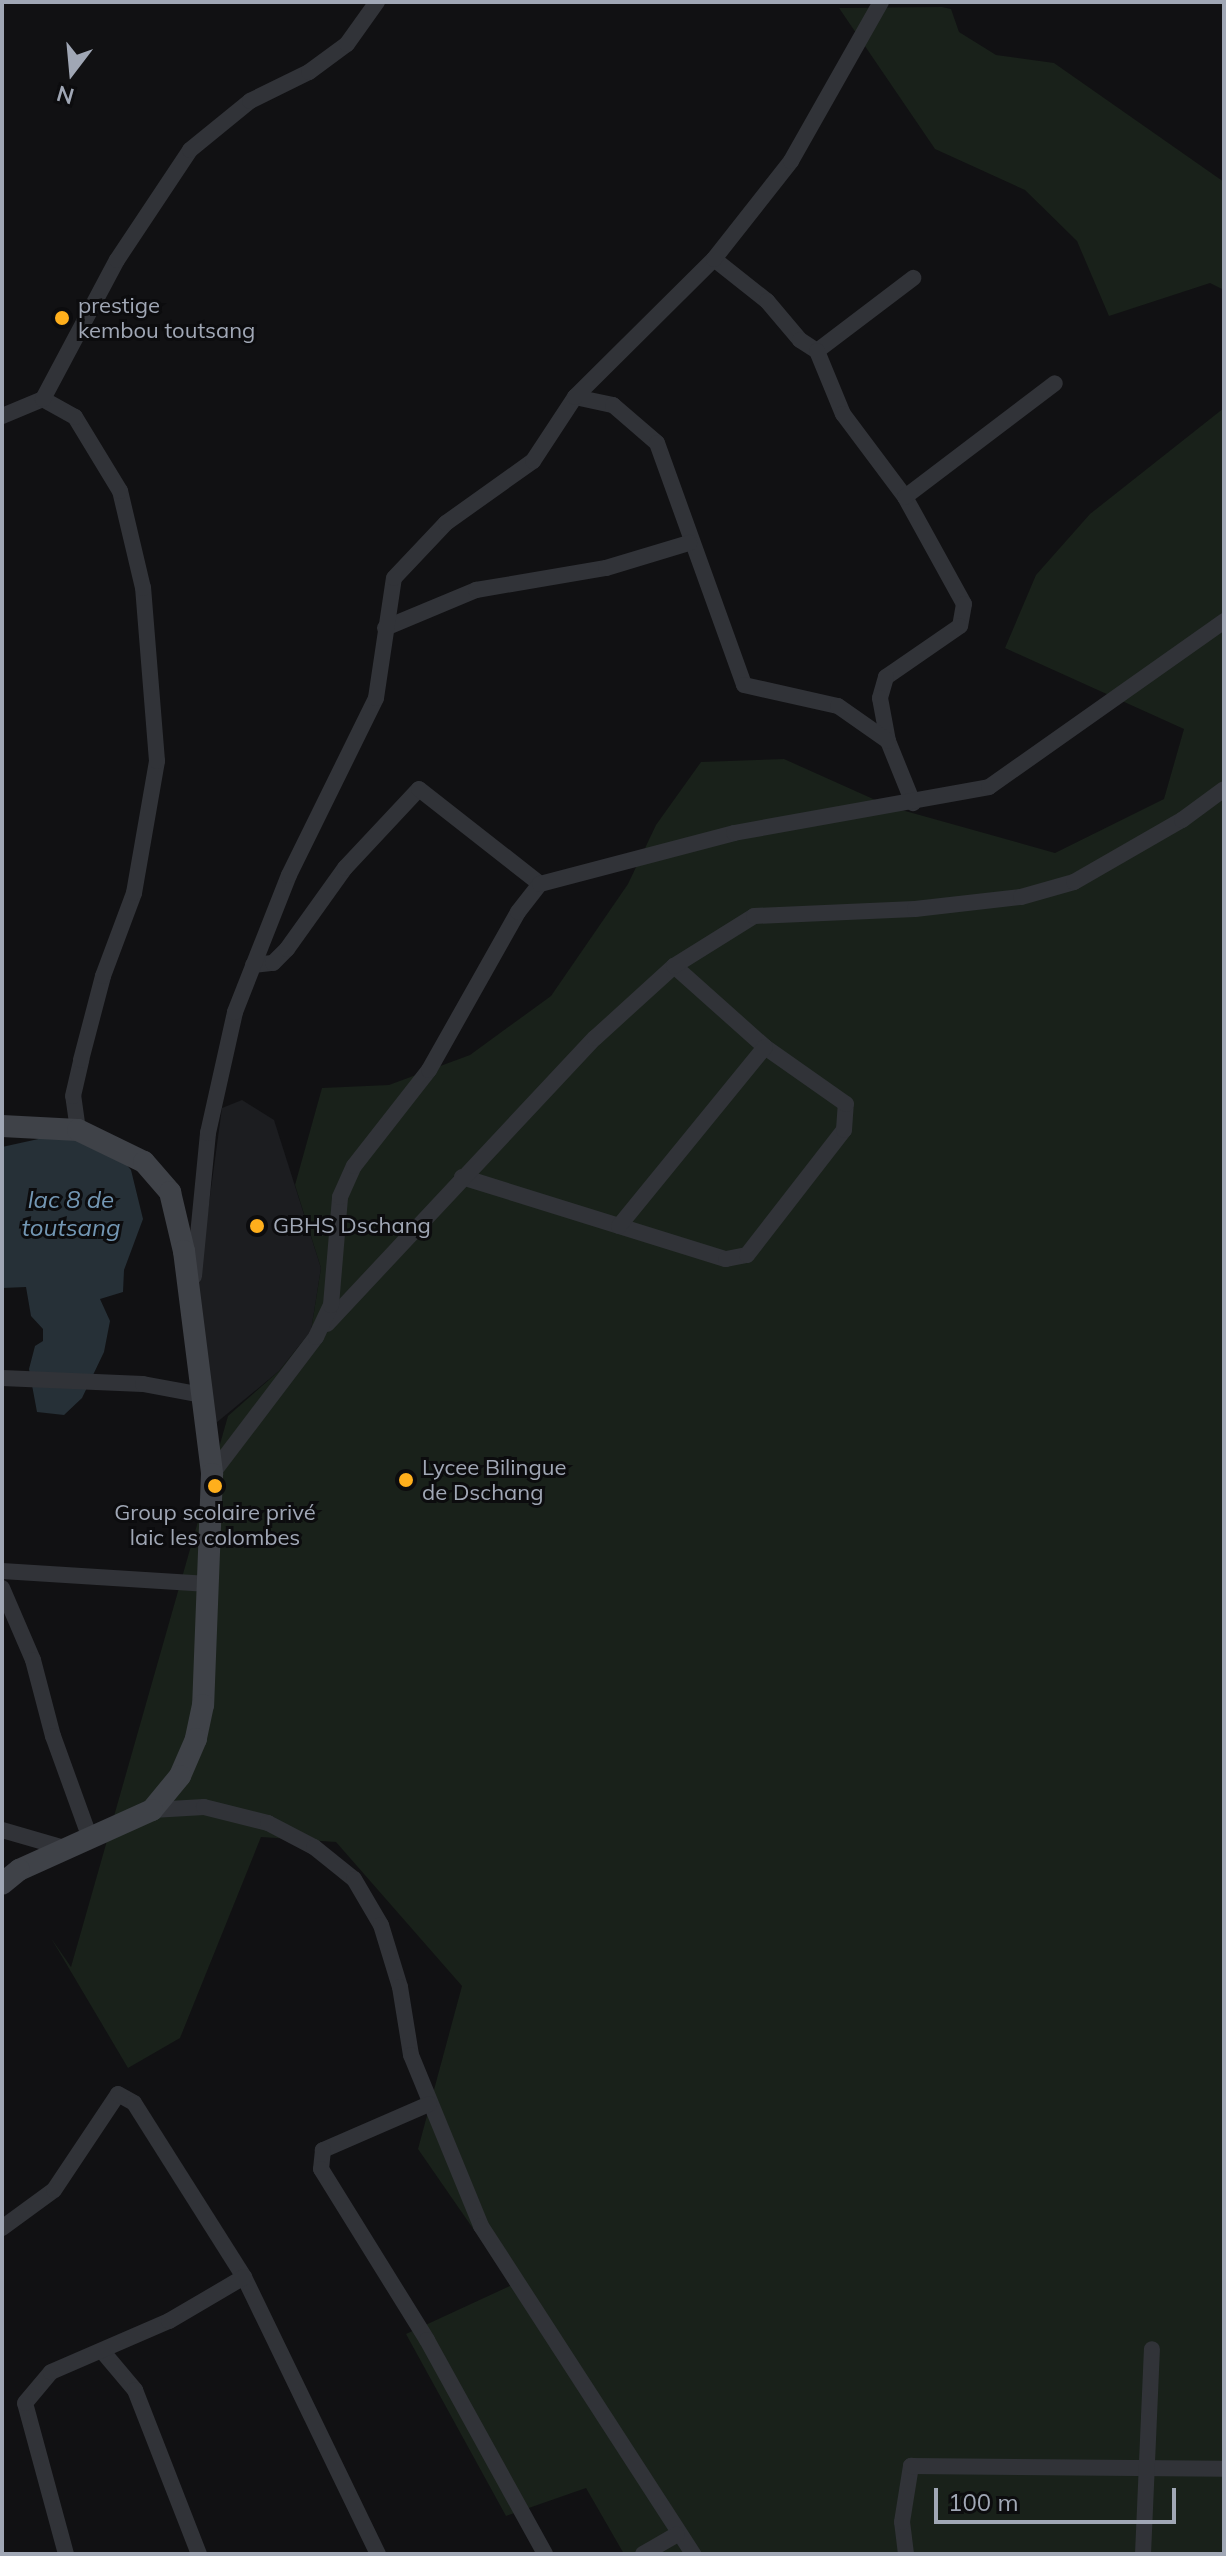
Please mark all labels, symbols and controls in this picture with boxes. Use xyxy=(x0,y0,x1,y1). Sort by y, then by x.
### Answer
north arrow xyxy=(32,32,112,112)
text: N xyxy=(54,79,77,111)
place label: prestige kembou toutsang xyxy=(78,292,255,344)
marker: prestige kembou toutsang xyxy=(53,309,71,327)
water label: lac 8 de toutsang xyxy=(21,1186,121,1242)
place label: GBHS Dschang xyxy=(273,1213,431,1239)
marker: GBHS Dschang xyxy=(248,1217,266,1235)
place label: Lycee Bilingue de Dschang xyxy=(422,1454,566,1506)
marker: Lycee Bilingue de Dschang xyxy=(397,1471,415,1489)
marker: Group scolaire privé laic les colombes xyxy=(206,1477,224,1495)
place label: Group scolaire privé laic les colombes xyxy=(114,1499,316,1550)
scale bar xyxy=(938,2472,1180,2522)
text: 100 m xyxy=(948,2487,1019,2517)

